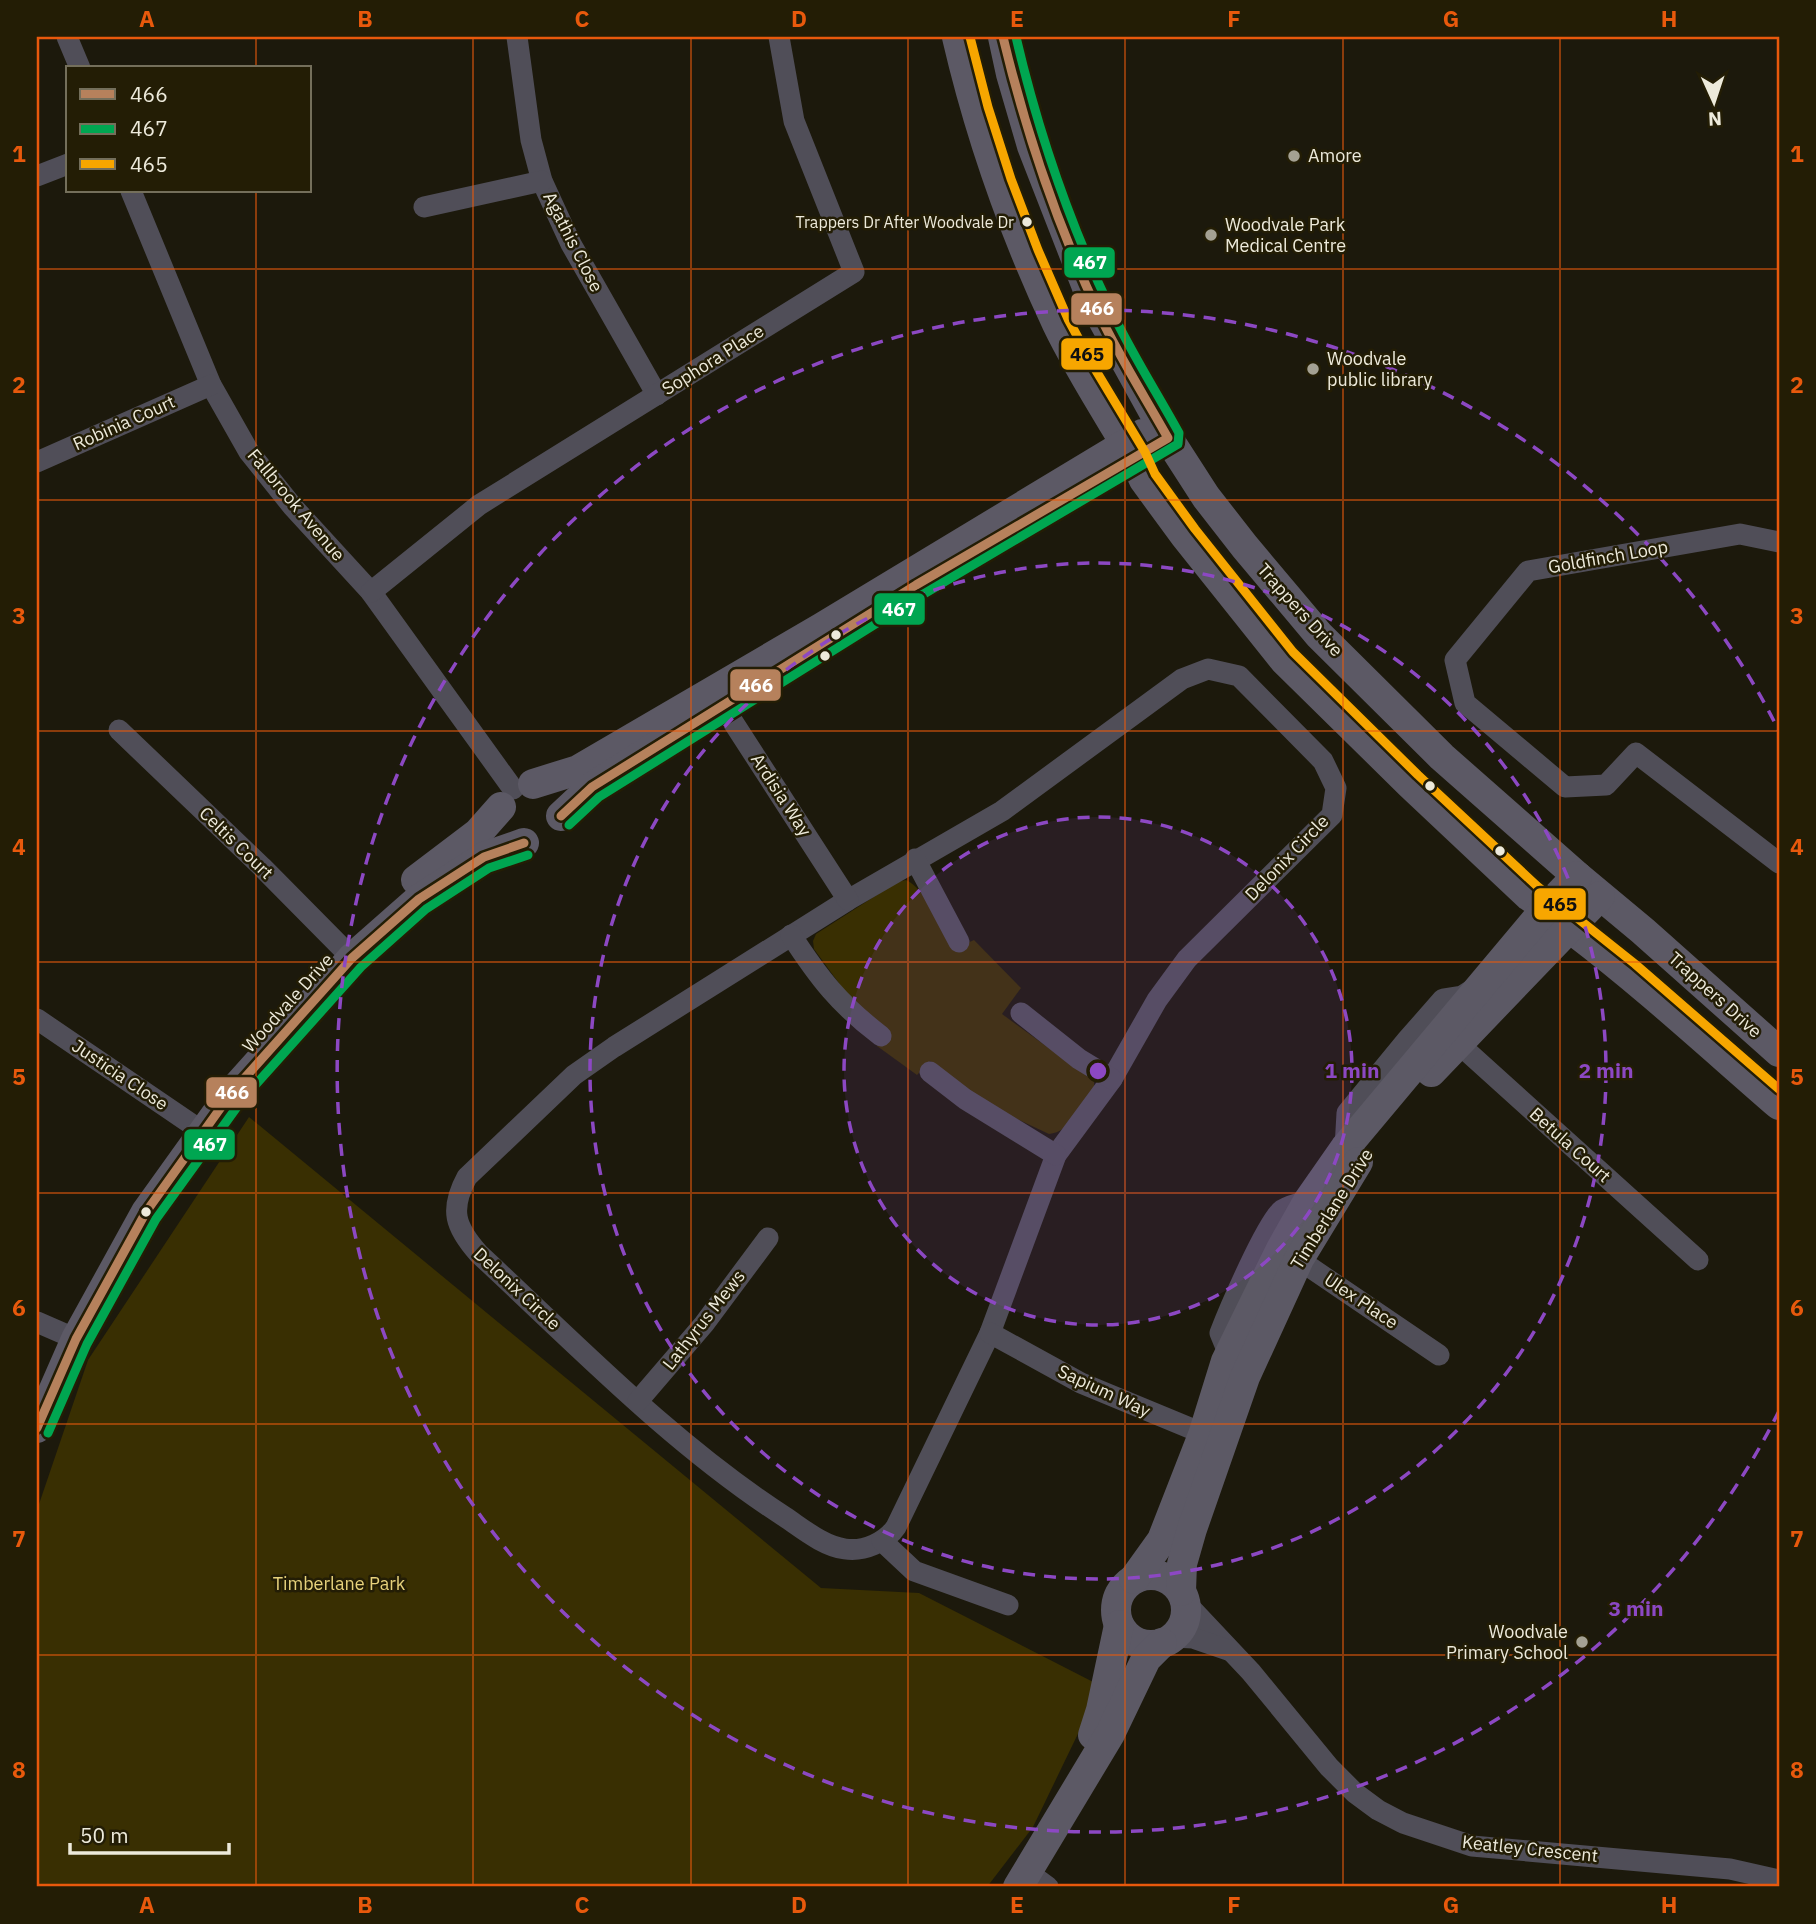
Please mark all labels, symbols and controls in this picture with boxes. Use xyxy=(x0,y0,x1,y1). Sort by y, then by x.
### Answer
text: A xyxy=(139,3,155,33)
text: B xyxy=(357,3,373,33)
text: C xyxy=(575,3,590,33)
text: D xyxy=(791,3,807,33)
text: E xyxy=(1010,3,1024,33)
text: F xyxy=(1227,3,1241,33)
text: G xyxy=(1443,3,1459,33)
text: H xyxy=(1661,3,1677,33)
legend xyxy=(66,66,312,192)
north arrow xyxy=(1680,66,1750,136)
text: 466 xyxy=(130,80,168,108)
text: N xyxy=(1707,107,1722,131)
text: 467 xyxy=(130,114,168,142)
text: 1 xyxy=(12,138,26,168)
text: 1 xyxy=(1790,138,1804,168)
place label: Amore xyxy=(1308,144,1362,167)
marker: Amore xyxy=(1286,148,1302,164)
text: 465 xyxy=(130,150,168,178)
street label: Agathis Close xyxy=(538,188,609,296)
place label: Trappers Dr After Woodvale Dr xyxy=(796,212,1014,232)
place label: Woodvale Park Medical Centre xyxy=(1225,213,1346,257)
marker: Trappers Dr After Woodvale Dr xyxy=(1020,215,1034,229)
marker: Woodvale Park Medical Centre xyxy=(1203,227,1219,243)
line badge: 467 xyxy=(1063,246,1116,279)
text: 467 xyxy=(1073,250,1107,274)
line badge: 466 xyxy=(1070,292,1123,326)
text: 466 xyxy=(1080,296,1114,320)
street label: Sophora Place xyxy=(657,319,768,400)
line badge: 465 xyxy=(1060,337,1114,371)
text: 465 xyxy=(1070,342,1104,366)
place label: Woodvale public library xyxy=(1327,347,1433,391)
marker: Woodvale public library xyxy=(1305,361,1321,377)
text: 2 xyxy=(12,369,26,399)
text: 2 xyxy=(1790,369,1804,399)
street label: Robinia Court xyxy=(69,390,178,455)
street label: Fallbrook Avenue xyxy=(243,444,350,566)
street label: Goldfinch Loop xyxy=(1546,535,1670,578)
street label: Trappers Drive xyxy=(1252,558,1348,661)
line badge: 467 xyxy=(873,592,926,626)
text: 467 xyxy=(882,597,916,621)
text: 3 xyxy=(12,600,26,630)
text: 3 xyxy=(1790,600,1804,630)
unlabelled marker xyxy=(829,628,843,642)
unlabelled marker xyxy=(818,649,832,663)
line badge: 466 xyxy=(729,668,782,702)
text: 466 xyxy=(739,673,773,697)
street label: Ardisia Way xyxy=(746,749,817,841)
unlabelled marker xyxy=(1423,779,1437,793)
street label: Celtis Court xyxy=(194,802,278,884)
street label: Delonix Circle xyxy=(1240,810,1334,906)
text: 4 xyxy=(12,831,26,861)
text: 4 xyxy=(1790,831,1804,861)
unlabelled marker xyxy=(1493,844,1507,858)
line badge: 465 xyxy=(1533,887,1587,921)
text: 465 xyxy=(1543,892,1577,916)
street label: Trappers Drive xyxy=(1664,947,1767,1043)
street label: Woodvale Drive xyxy=(237,948,338,1057)
street label: Justicia Close xyxy=(68,1034,173,1115)
text: 1 min xyxy=(1325,1056,1379,1084)
text: 2 min xyxy=(1579,1056,1633,1084)
centre of rings xyxy=(1086,1059,1110,1083)
text: 5 xyxy=(12,1061,26,1091)
text: 5 xyxy=(1790,1061,1804,1091)
line badge: 466 xyxy=(205,1076,258,1109)
text: 466 xyxy=(215,1080,249,1104)
street label: Betula Court xyxy=(1525,1102,1616,1187)
line badge: 467 xyxy=(183,1128,236,1161)
text: 467 xyxy=(193,1132,227,1156)
street label: Timberlane Drive xyxy=(1285,1144,1378,1273)
unlabelled marker xyxy=(139,1205,153,1219)
street label: Delonix Circle xyxy=(469,1242,566,1335)
street label: Lathyrus Mews xyxy=(657,1265,750,1374)
street label: Ulex Place xyxy=(1320,1267,1403,1334)
text: 6 xyxy=(12,1292,26,1322)
text: 6 xyxy=(1790,1292,1804,1322)
street label: Sapium Way xyxy=(1054,1359,1154,1422)
text: 7 xyxy=(12,1523,26,1553)
text: 7 xyxy=(1790,1523,1804,1553)
park label: Timberlane Park xyxy=(273,1572,406,1595)
text: 3 min xyxy=(1609,1594,1663,1622)
place label: Woodvale Primary School xyxy=(1446,1620,1568,1664)
marker: Woodvale Primary School xyxy=(1574,1634,1590,1650)
text: 8 xyxy=(12,1754,26,1784)
text: 8 xyxy=(1790,1754,1804,1784)
scale bar xyxy=(70,1812,229,1856)
text: 50 m xyxy=(80,1821,129,1849)
street label: Keatley Crescent xyxy=(1461,1830,1599,1867)
text: A xyxy=(139,1889,155,1919)
text: B xyxy=(357,1889,373,1919)
text: C xyxy=(575,1889,590,1919)
text: D xyxy=(791,1889,807,1919)
text: E xyxy=(1010,1889,1024,1919)
text: F xyxy=(1227,1889,1241,1919)
text: G xyxy=(1443,1889,1459,1919)
text: H xyxy=(1661,1889,1677,1919)

